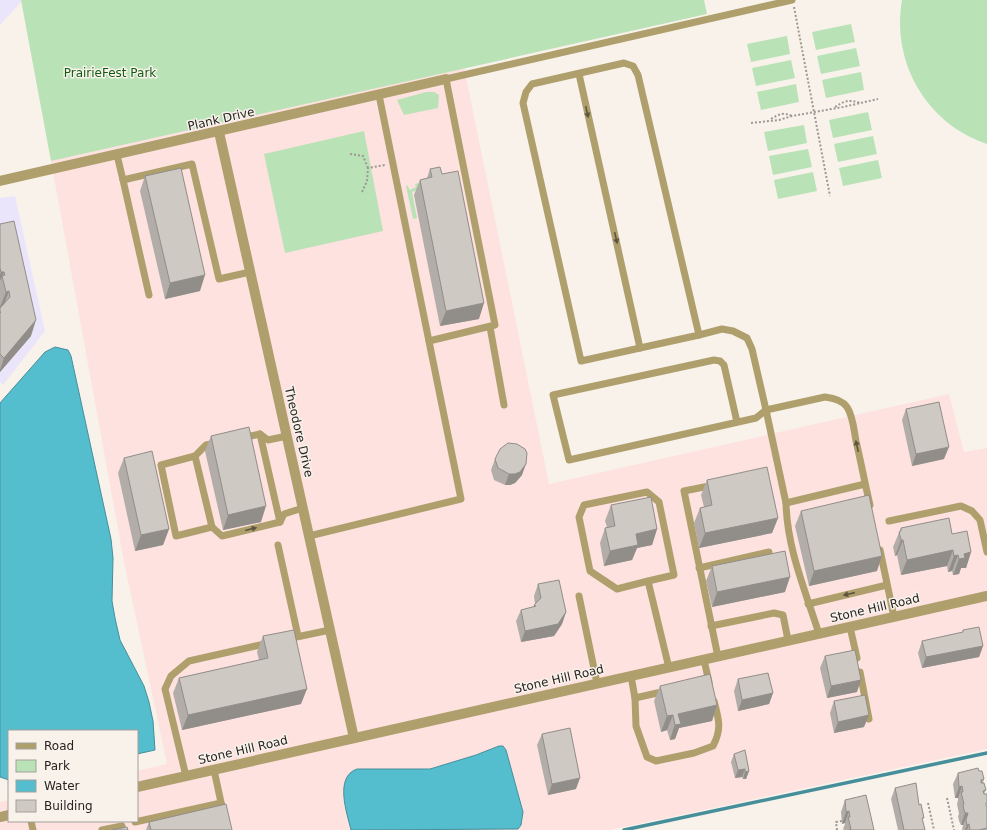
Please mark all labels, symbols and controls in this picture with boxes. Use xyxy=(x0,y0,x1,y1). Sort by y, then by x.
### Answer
park label: PrairieFest Park xyxy=(64,66,156,80)
street label: Plank Drive xyxy=(186,104,256,134)
one-way arrow xyxy=(585,105,591,118)
one-way arrow xyxy=(613,232,619,245)
street label: Theodore Drive xyxy=(282,384,316,479)
one-way arrow xyxy=(854,439,860,452)
one-way arrow xyxy=(245,526,257,532)
street label: Stone Hill Road xyxy=(829,591,921,625)
one-way arrow xyxy=(843,591,855,597)
street label: Stone Hill Road xyxy=(513,662,605,696)
legend xyxy=(8,730,138,822)
street label: Stone Hill Road xyxy=(197,733,289,767)
text: Road xyxy=(44,739,74,753)
text: Park xyxy=(44,759,70,773)
text: Water xyxy=(44,779,80,793)
text: Building xyxy=(44,799,93,813)

